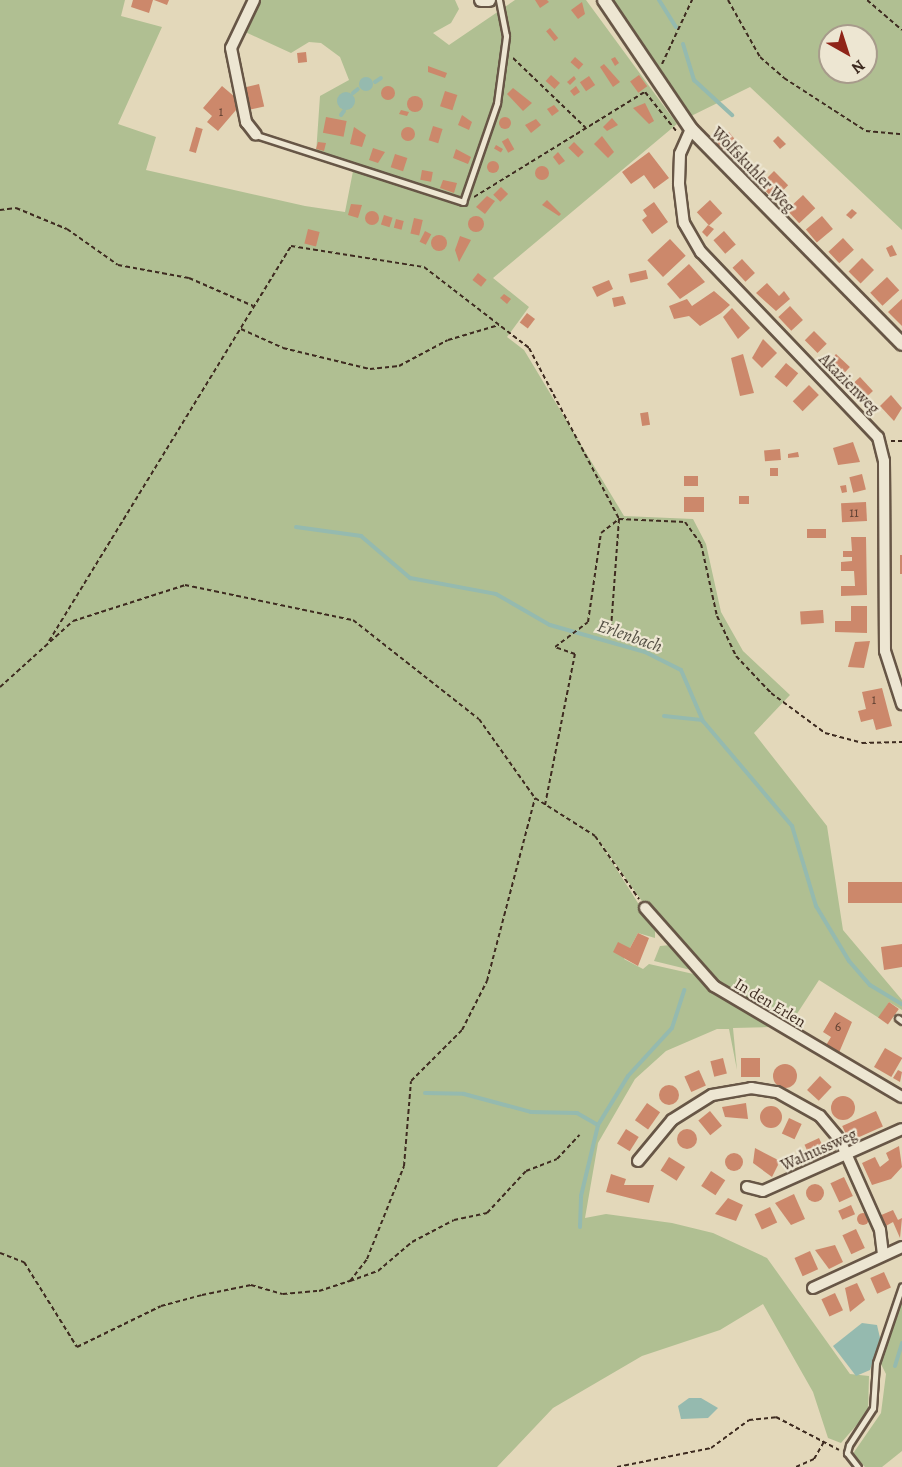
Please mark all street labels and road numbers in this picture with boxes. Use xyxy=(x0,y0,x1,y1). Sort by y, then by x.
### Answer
street label: Wolfskuhler Weg xyxy=(707,123,799,217)
street label: Akazienweg xyxy=(815,350,883,418)
street label: In den Erlen xyxy=(731,974,809,1032)
street label: Walnussweg xyxy=(778,1125,860,1175)

